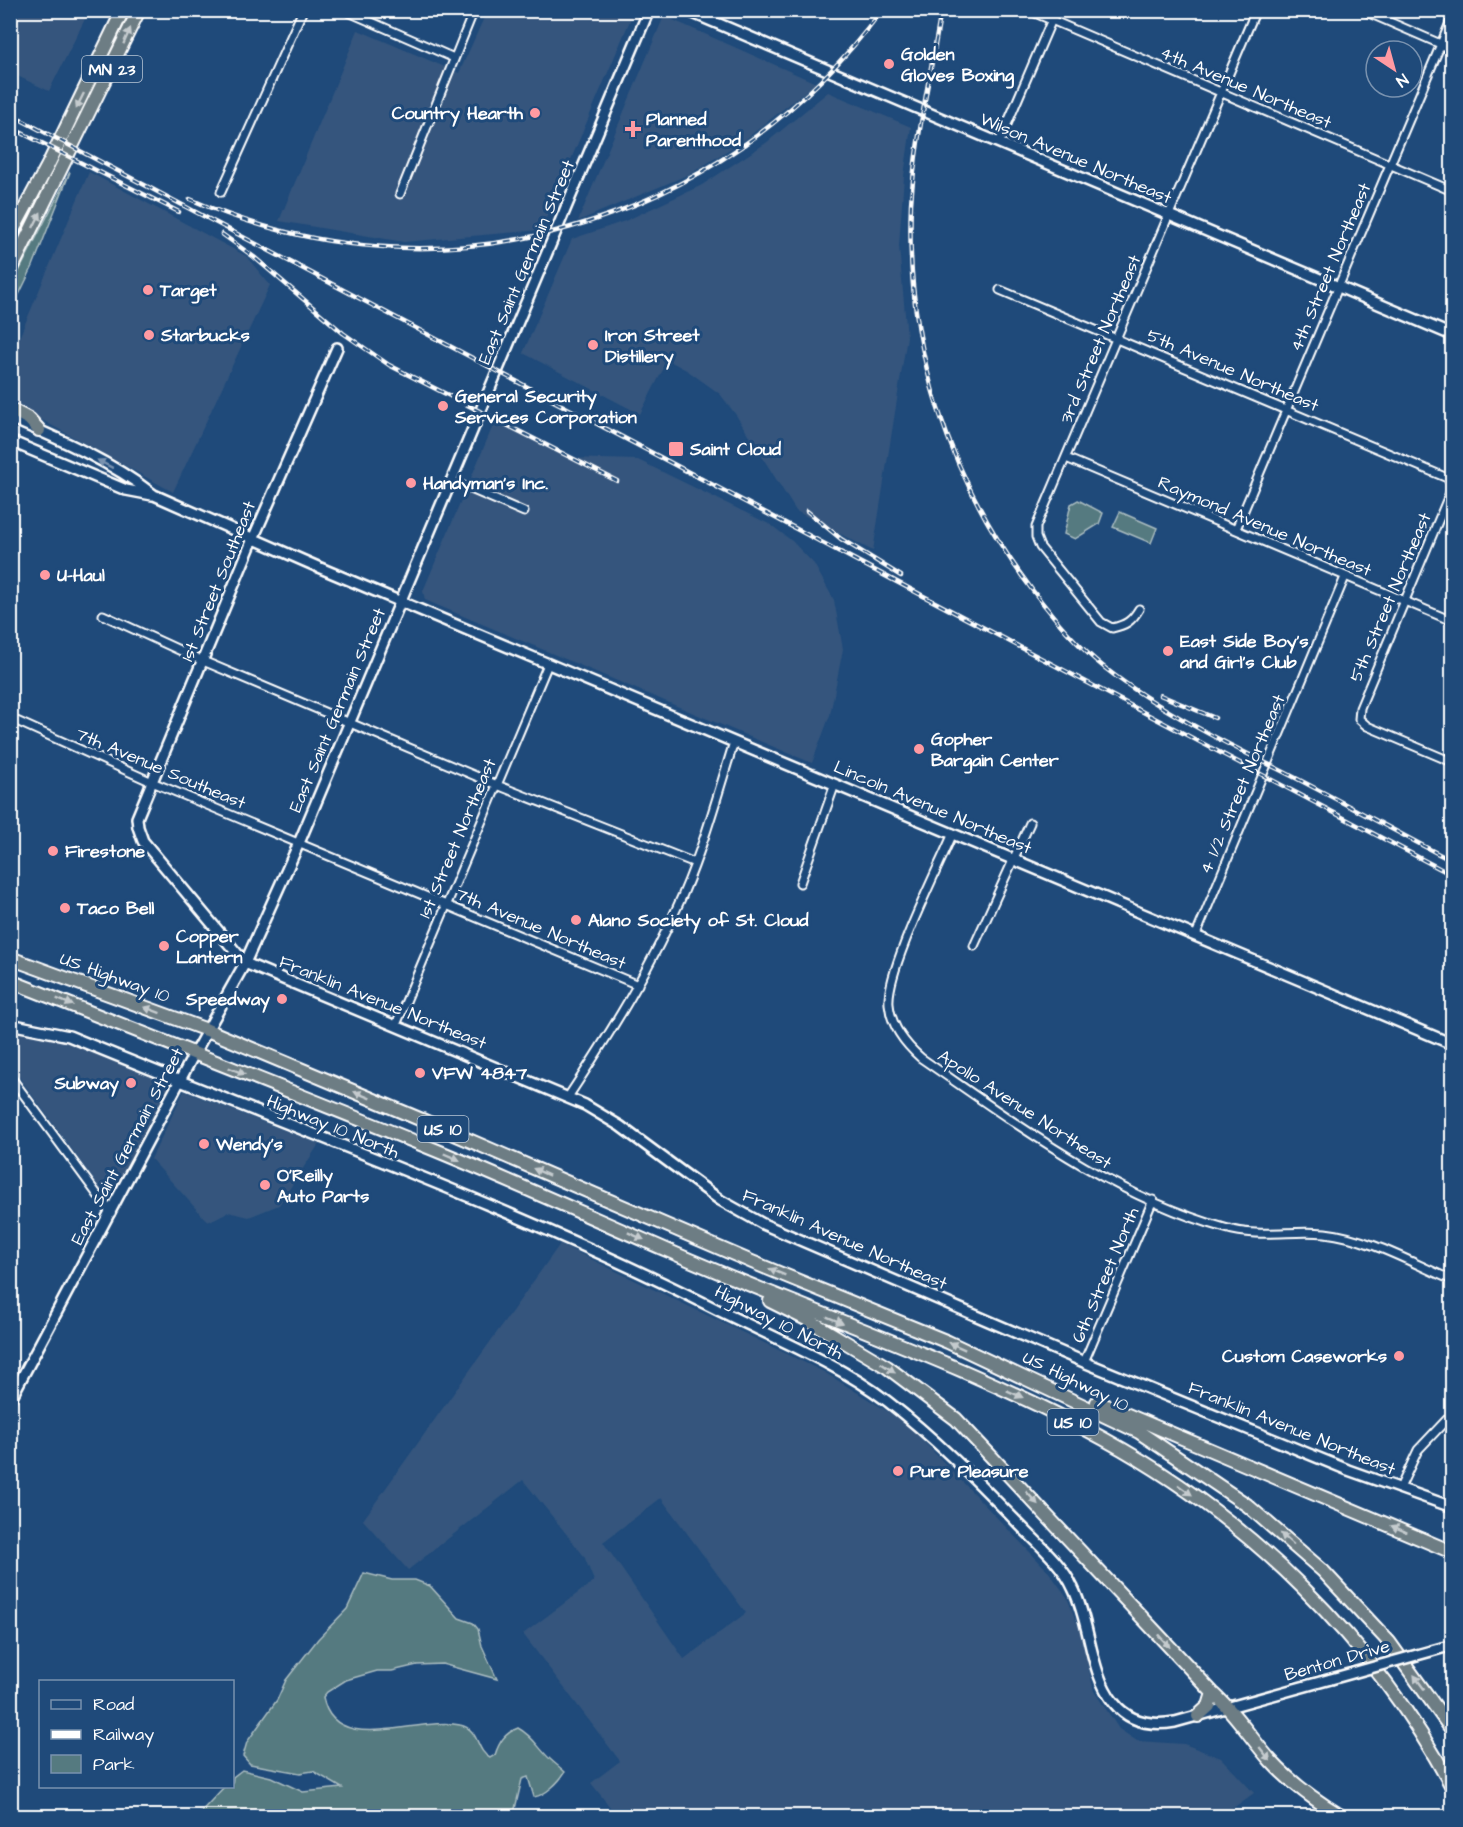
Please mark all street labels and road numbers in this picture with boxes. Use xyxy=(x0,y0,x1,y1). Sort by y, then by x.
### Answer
street label: 4th Avenue Northeast xyxy=(1156,40,1336,135)
road number: MN 23 xyxy=(82,56,142,82)
street label: Wilson Avenue Northeast xyxy=(976,107,1176,211)
street label: East Saint Germain Street xyxy=(472,155,581,368)
street label: 4th Street Northeast xyxy=(1284,178,1378,355)
street label: 3rd Street Northeast xyxy=(1054,250,1148,427)
street label: 5th Avenue Northeast xyxy=(1143,323,1323,418)
street label: Raymond Avenue Northeast xyxy=(1154,470,1376,584)
street label: 1st Street Southeast xyxy=(175,497,262,665)
street label: 5th Street Northeast xyxy=(1343,508,1438,686)
street label: East Saint Germain Street xyxy=(283,603,392,816)
street label: 4 1/2 Street Northeast xyxy=(1193,690,1292,878)
street label: 7th Avenue Southeast xyxy=(72,721,250,816)
street label: 1st Street Northeast xyxy=(412,754,503,922)
street label: Lincoln Avenue Northeast xyxy=(830,754,1036,861)
street label: 7th Avenue Northeast xyxy=(452,881,631,976)
street label: US Highway 10 xyxy=(56,946,173,1010)
street label: Franklin Avenue Northeast xyxy=(275,949,491,1056)
street label: East Saint Germain Street xyxy=(65,1043,190,1249)
street label: Apollo Avenue Northeast xyxy=(933,1044,1117,1176)
street label: Highway 10 North xyxy=(262,1088,403,1165)
road number: US 10 xyxy=(418,1116,468,1142)
street label: Franklin Avenue Northeast xyxy=(738,1183,952,1296)
street label: 6th Street North xyxy=(1066,1204,1145,1347)
street label: Highway 10 North xyxy=(710,1279,847,1367)
street label: US Highway 10 xyxy=(1018,1345,1133,1419)
street label: Franklin Avenue Northeast xyxy=(1184,1375,1400,1482)
road number: US 10 xyxy=(1048,1409,1098,1435)
street label: Benton Drive xyxy=(1282,1633,1393,1687)

